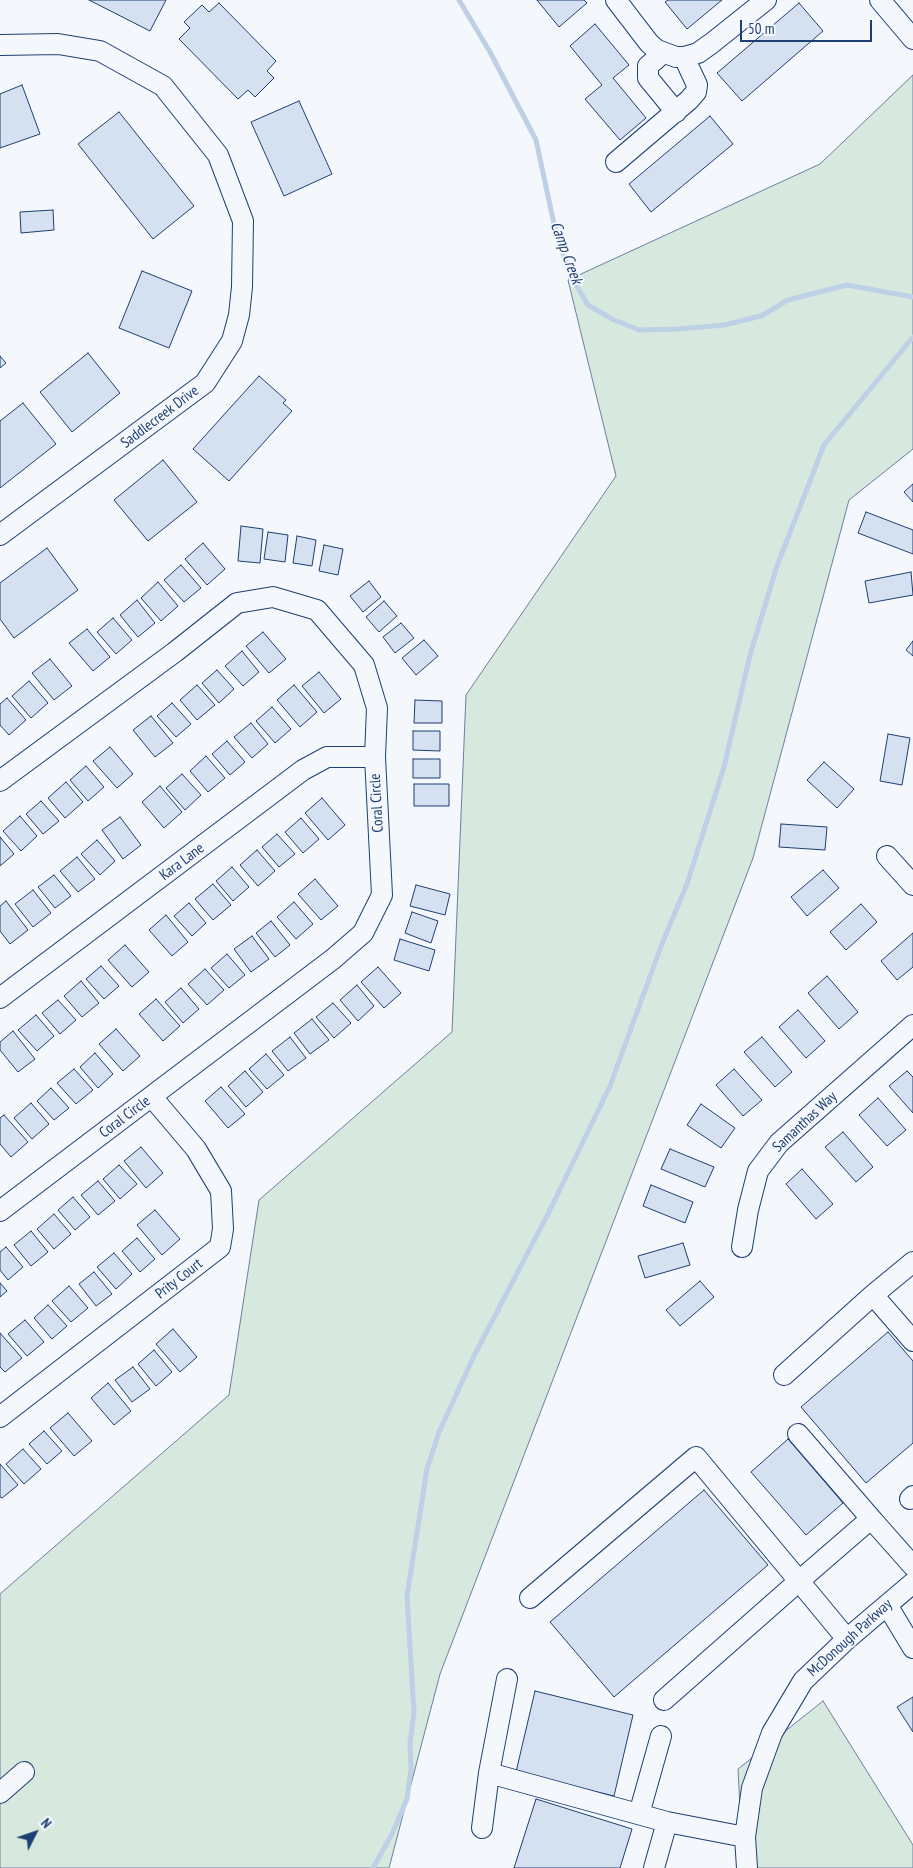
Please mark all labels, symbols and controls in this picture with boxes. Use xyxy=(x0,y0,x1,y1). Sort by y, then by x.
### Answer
scale bar xyxy=(743,10,876,42)
text: 50 m xyxy=(748,19,774,38)
water label: Camp Creek xyxy=(546,219,586,287)
street label: Saddlecreek Drive xyxy=(117,382,203,452)
street label: Coral Circle xyxy=(366,773,388,833)
street label: Kara Lane xyxy=(156,839,208,885)
street label: Samanthas Way xyxy=(769,1088,841,1156)
street label: Coral Circle xyxy=(96,1092,154,1142)
street label: Prity Court xyxy=(152,1255,206,1303)
street label: McDonough Parkway xyxy=(804,1595,896,1681)
north arrow xyxy=(10,1808,60,1858)
text: N xyxy=(37,1814,56,1832)

